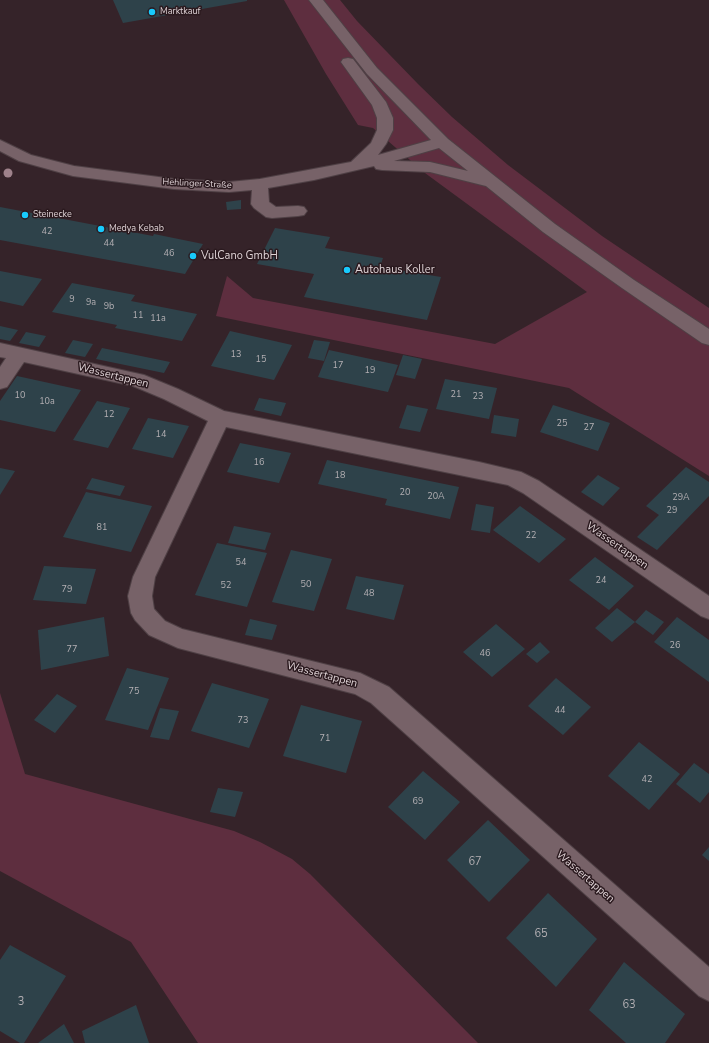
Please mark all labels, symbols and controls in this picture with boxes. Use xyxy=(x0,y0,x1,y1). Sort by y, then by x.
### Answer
marker: Marktkauf xyxy=(147,7,157,17)
place label: Marktkauf xyxy=(160,7,200,17)
street label: Hehlinger Straße xyxy=(162,177,232,191)
marker: Steinecke xyxy=(20,210,30,220)
place label: Steinecke xyxy=(33,210,72,220)
marker: Medya Kebab xyxy=(96,224,106,234)
place label: Medya Kebab xyxy=(109,224,164,234)
house number: 42 xyxy=(42,227,52,237)
house number: 44 xyxy=(104,239,114,249)
house number: 46 xyxy=(164,249,174,259)
place label: VulCano GmbH xyxy=(201,249,278,263)
marker: VulCano GmbH xyxy=(188,251,198,261)
place label: Autohaus Koller xyxy=(355,263,435,277)
marker: Autohaus Koller xyxy=(342,265,352,275)
house number: 9 xyxy=(69,295,75,305)
house number: 9a xyxy=(86,298,96,308)
house number: 9b xyxy=(104,302,114,312)
house number: 11 xyxy=(133,311,143,321)
house number: 11a xyxy=(150,314,166,324)
house number: 13 xyxy=(231,350,241,360)
house number: 15 xyxy=(256,355,266,365)
street label: Wassertappen xyxy=(76,361,150,391)
house number: 17 xyxy=(333,361,343,371)
house number: 19 xyxy=(365,366,375,376)
house number: 21 xyxy=(451,390,461,400)
house number: 10 xyxy=(15,391,25,401)
house number: 23 xyxy=(473,392,483,402)
house number: 10a xyxy=(39,397,55,407)
house number: 12 xyxy=(104,410,114,420)
house number: 25 xyxy=(557,419,567,429)
house number: 27 xyxy=(584,423,594,433)
house number: 14 xyxy=(156,430,166,440)
house number: 16 xyxy=(254,458,264,468)
house number: 18 xyxy=(335,471,345,481)
house number: 20 xyxy=(400,488,410,498)
house number: 20A xyxy=(427,492,445,502)
house number: 29A xyxy=(672,493,690,503)
house number: 29 xyxy=(667,506,677,516)
street label: Wassertappen xyxy=(583,520,651,572)
house number: 81 xyxy=(97,523,107,533)
house number: 22 xyxy=(526,531,536,541)
house number: 54 xyxy=(236,558,246,568)
house number: 24 xyxy=(596,576,606,586)
house number: 50 xyxy=(301,580,311,590)
house number: 52 xyxy=(221,581,231,591)
house number: 79 xyxy=(62,585,72,595)
house number: 48 xyxy=(364,589,374,599)
house number: 26 xyxy=(670,641,680,651)
house number: 77 xyxy=(67,645,77,655)
house number: 46 xyxy=(480,649,490,659)
street label: Wassertappen xyxy=(285,659,359,691)
house number: 75 xyxy=(129,687,139,697)
house number: 44 xyxy=(555,706,565,716)
house number: 73 xyxy=(238,716,248,726)
house number: 71 xyxy=(320,734,330,744)
house number: 42 xyxy=(642,775,652,785)
house number: 69 xyxy=(413,797,423,807)
street label: Wassertappen xyxy=(553,848,617,906)
house number: 67 xyxy=(468,855,482,869)
house number: 65 xyxy=(534,927,548,941)
house number: 3 xyxy=(18,995,24,1009)
house number: 63 xyxy=(622,998,636,1012)

